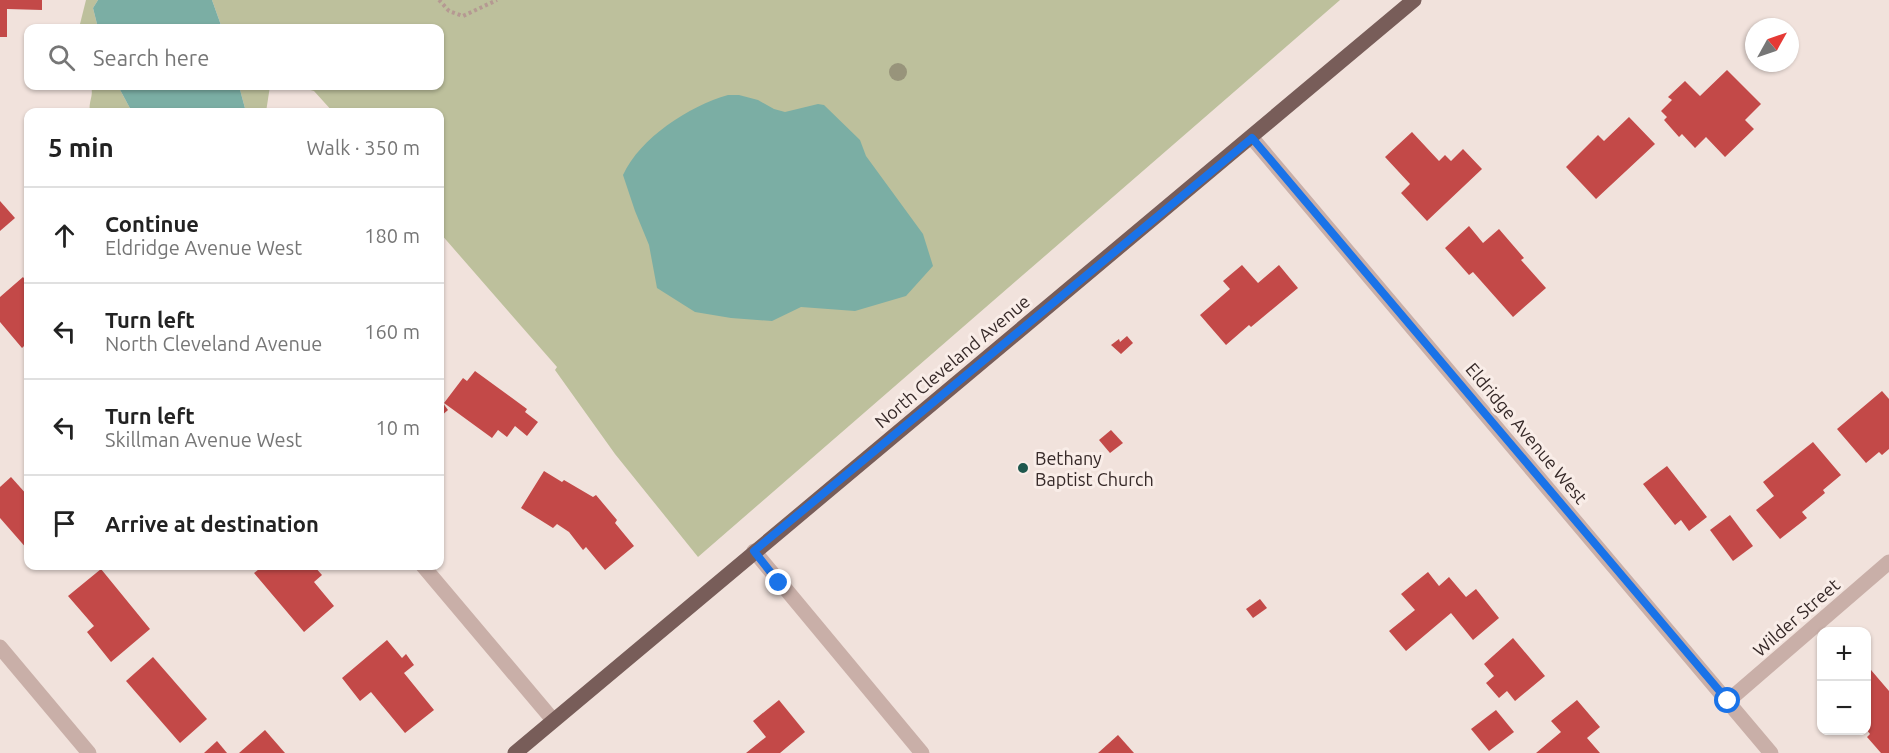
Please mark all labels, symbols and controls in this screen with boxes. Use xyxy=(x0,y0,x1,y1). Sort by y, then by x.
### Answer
north arrow xyxy=(1745,18,1799,72)
search box xyxy=(24,24,444,90)
icon: search xyxy=(45,41,78,74)
text: Search here xyxy=(93,45,209,70)
text: 5 min xyxy=(48,133,114,162)
text: Walk · 350 m xyxy=(307,136,420,159)
text: Continue xyxy=(105,211,199,236)
icon: ahead xyxy=(48,219,81,252)
text: 180 m xyxy=(364,224,420,247)
text: Eldridge Avenue West xyxy=(105,236,302,259)
street label: North Cleveland Avenue xyxy=(871,290,1033,432)
text: Turn left xyxy=(105,307,195,332)
icon: left xyxy=(48,315,81,348)
text: 160 m xyxy=(364,320,420,343)
text: North Cleveland Avenue xyxy=(105,332,322,355)
street label: Eldridge Avenue West xyxy=(1462,359,1592,507)
text: Turn left xyxy=(105,403,195,428)
icon: left xyxy=(48,411,81,444)
text: 10 m xyxy=(376,416,420,439)
text: Skillman Avenue West xyxy=(105,428,302,451)
place label: Bethany Baptist Church xyxy=(1035,448,1154,489)
marker: Bethany Baptist Church xyxy=(1016,461,1030,475)
icon: arrive xyxy=(48,507,81,540)
text: Arrive at destination xyxy=(105,511,319,536)
route end xyxy=(765,569,791,595)
street label: Wilder Street xyxy=(1749,574,1843,660)
map controls xyxy=(1817,627,1871,735)
button: + xyxy=(1817,627,1871,681)
button: − xyxy=(1817,681,1871,735)
route start xyxy=(1714,687,1740,713)

